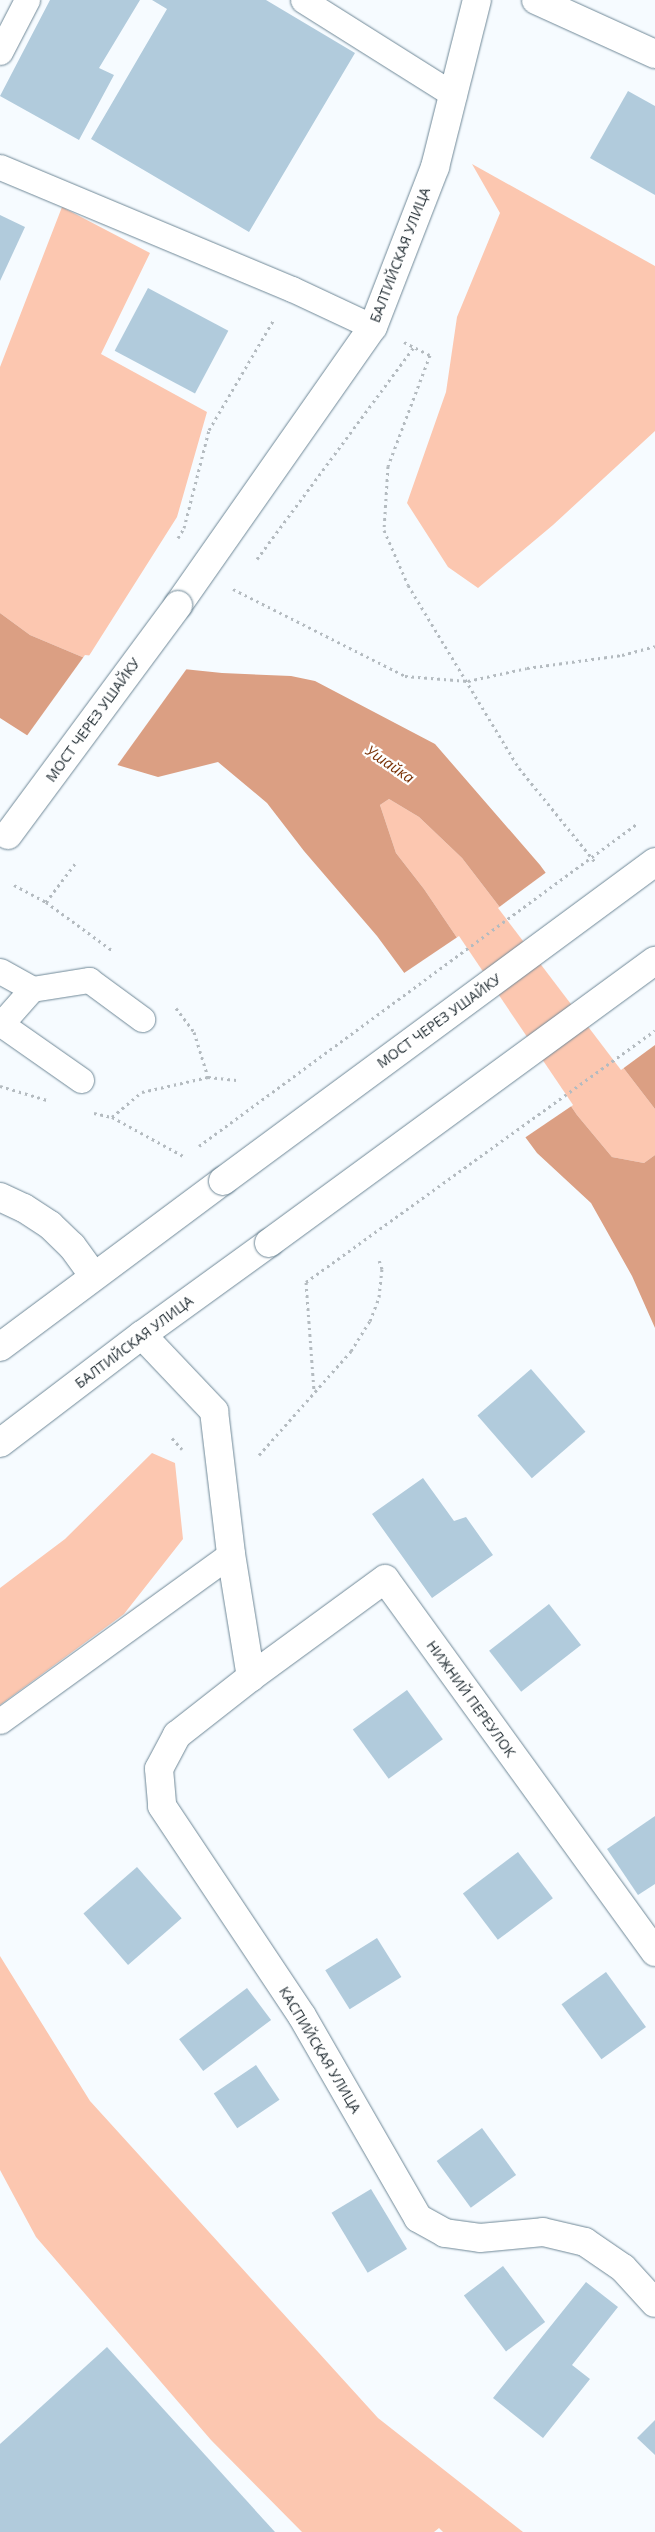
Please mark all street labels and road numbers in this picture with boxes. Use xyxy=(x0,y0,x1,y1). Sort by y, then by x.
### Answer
street label: БАЛТИЙСКАЯ УЛИЦА xyxy=(366,185,434,325)
street label: МОСТ ЧЕРЕЗ УШАЙКУ xyxy=(42,655,144,785)
street label: МОСТ ЧЕРЕЗ УШАЙКУ xyxy=(374,970,504,1072)
street label: БАЛТИЙСКАЯ УЛИЦА xyxy=(72,1292,196,1392)
street label: НИЖНИЙ ПЕРЕУЛОК xyxy=(423,1637,519,1761)
street label: КАСПИЙСКАЯ УЛИЦА xyxy=(276,1984,364,2116)

